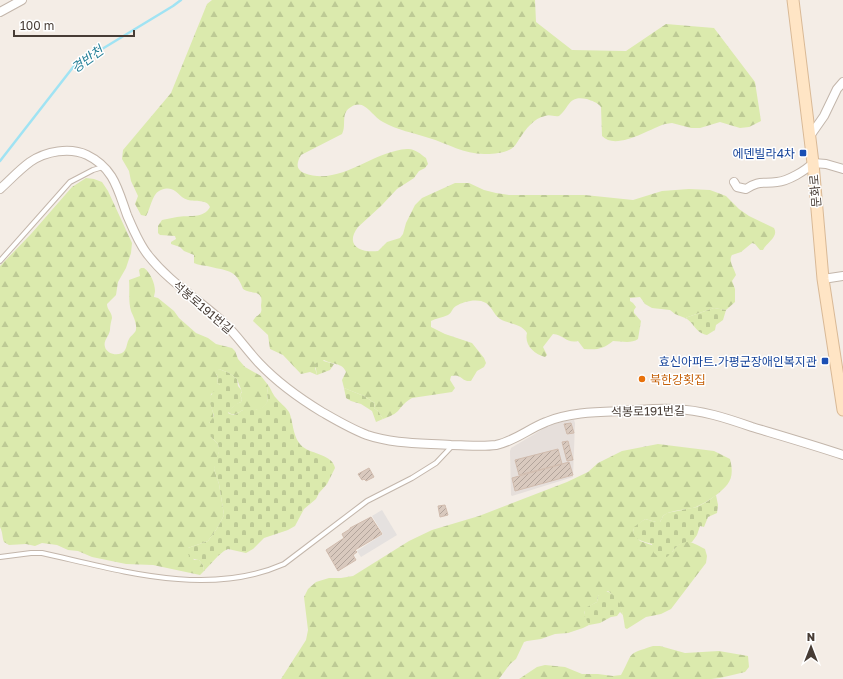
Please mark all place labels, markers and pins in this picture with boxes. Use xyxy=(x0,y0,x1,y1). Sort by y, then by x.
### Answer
place label: 에덴빌라4차 xyxy=(732,146,795,161)
marker: 에덴빌라4차 xyxy=(798,148,808,158)
place label: 효신아파트.가평군장애인복지관 xyxy=(659,354,817,369)
marker: 효신아파트.가평군장애인복지관 xyxy=(820,356,830,366)
place label: 북한강횟집 xyxy=(650,372,705,387)
marker: 북한강횟집 xyxy=(637,374,647,384)

